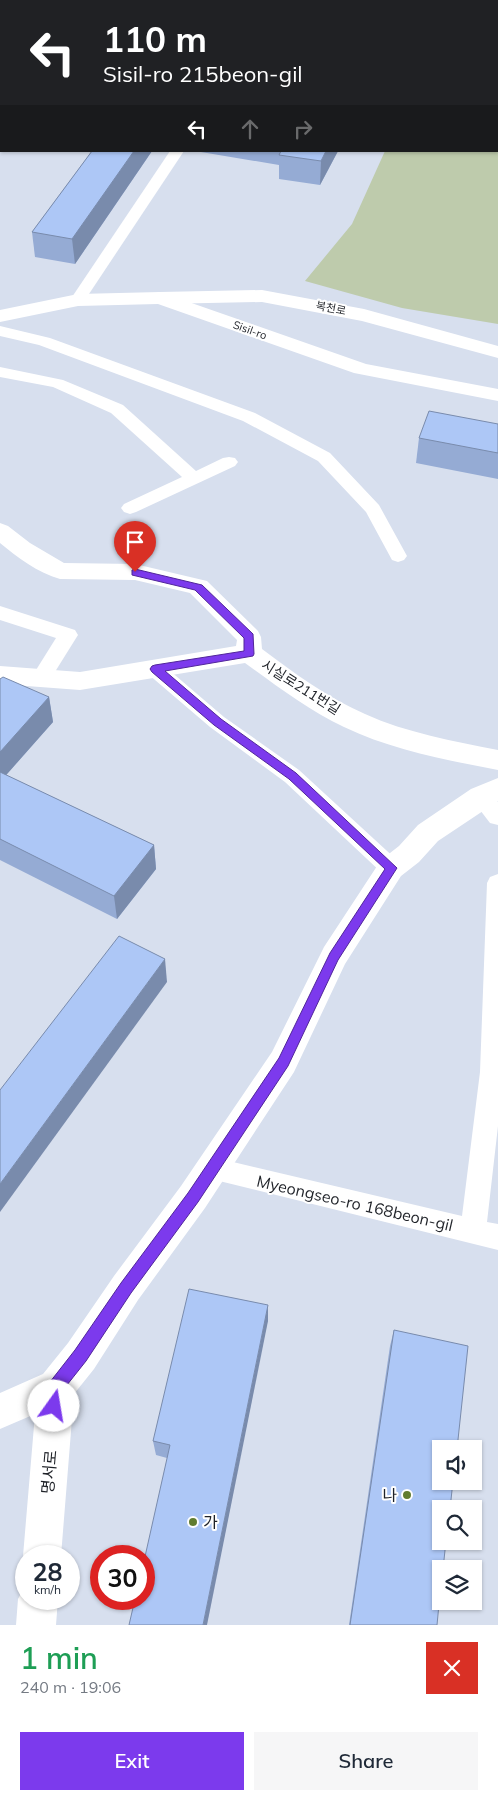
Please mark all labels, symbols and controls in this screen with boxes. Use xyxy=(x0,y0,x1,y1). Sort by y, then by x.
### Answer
text: 110 m xyxy=(103,17,207,61)
icon: left xyxy=(20,20,85,85)
text: Sisil-ro 215beon-gil xyxy=(103,60,303,88)
icon: left xyxy=(183,115,211,143)
icon: ahead xyxy=(236,115,264,143)
icon: right xyxy=(289,115,317,143)
street label: 복천로 xyxy=(315,298,347,318)
street label: Sisil-ro xyxy=(231,317,269,343)
pin xyxy=(114,521,156,572)
icon: arrive xyxy=(121,528,149,556)
street label: 시실로211번길 xyxy=(258,656,344,718)
street label: Myeongseo-ro 168beon-gil xyxy=(255,1171,455,1235)
position arrow xyxy=(27,1379,79,1431)
map controls xyxy=(432,1440,482,1610)
button: sound xyxy=(432,1440,482,1490)
street label: 명서로 xyxy=(37,1449,61,1495)
place label: 나 xyxy=(382,1485,397,1505)
marker: 나 xyxy=(401,1489,413,1501)
button: search xyxy=(432,1500,482,1550)
place label: 가 xyxy=(203,1512,218,1532)
marker: 가 xyxy=(187,1516,199,1528)
speed limit sign: 30 xyxy=(90,1545,155,1610)
text: 28 xyxy=(32,1556,63,1587)
button: layers xyxy=(432,1560,482,1610)
text: km/h xyxy=(34,1582,61,1597)
text: 1 min xyxy=(20,1639,98,1677)
button: close xyxy=(426,1642,478,1694)
text: 240 m · 19:06 xyxy=(20,1677,121,1697)
button: Exit xyxy=(20,1732,244,1790)
button: Share xyxy=(254,1732,478,1790)

